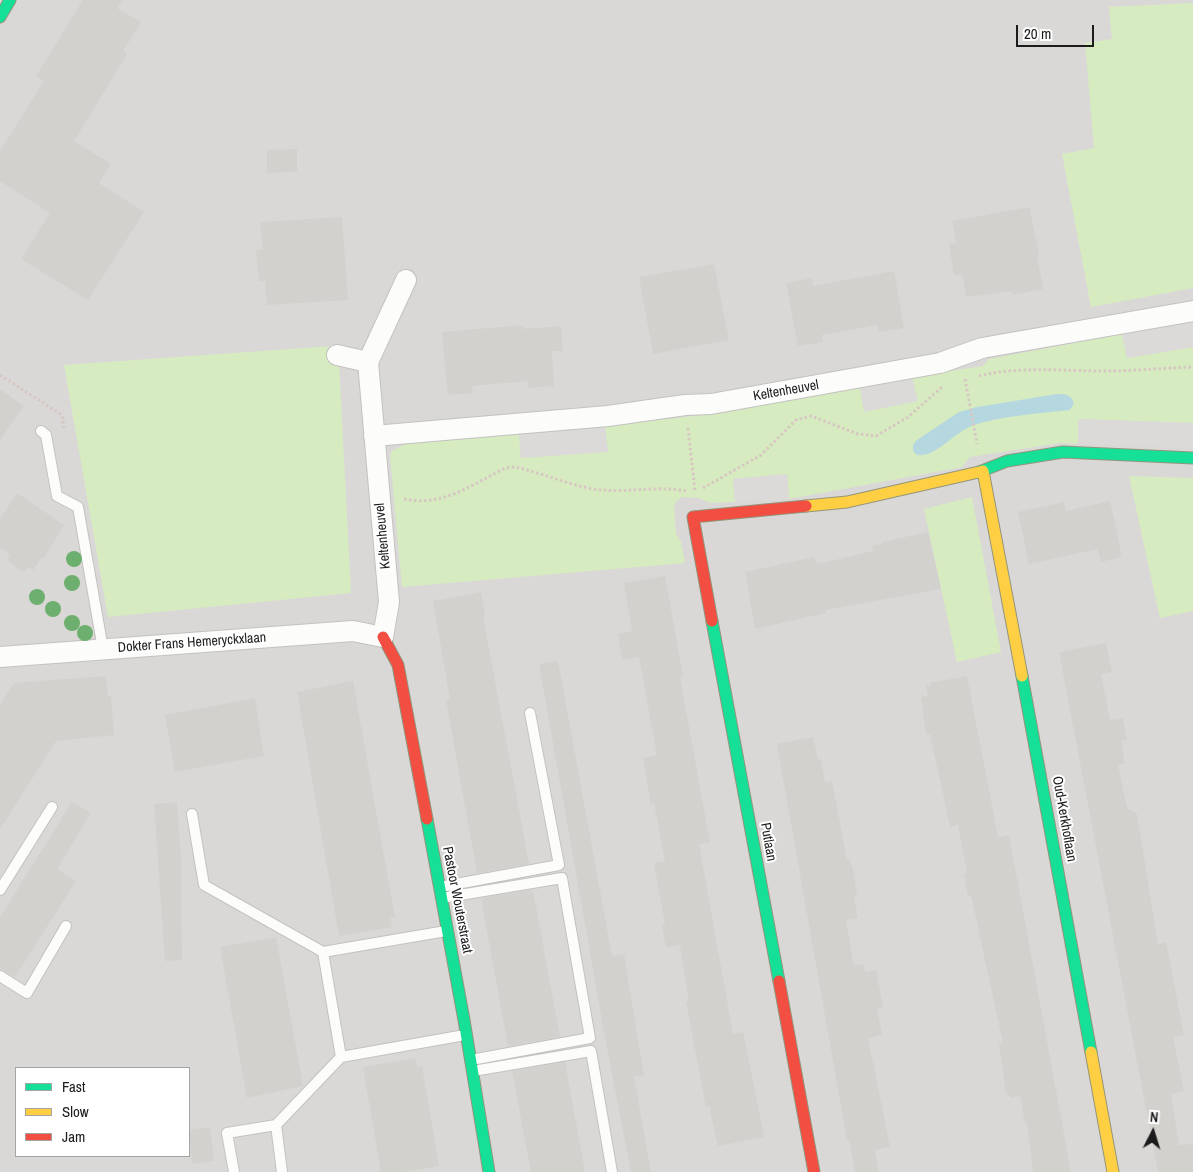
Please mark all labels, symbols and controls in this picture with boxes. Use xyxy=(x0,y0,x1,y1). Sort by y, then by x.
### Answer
scale bar xyxy=(1018,15,1096,47)
text: 20 m xyxy=(1024,23,1051,44)
street label: Keltenheuvel xyxy=(752,377,820,405)
street label: Keltenheuvel xyxy=(372,502,394,570)
street label: Dokter Frans Hemeryckxlaan xyxy=(117,629,267,657)
street label: Oud-Kerkhoflaan xyxy=(1048,775,1080,863)
street label: Putlaan xyxy=(756,821,780,863)
street label: Pastoor Wouterstraat xyxy=(438,845,476,955)
legend xyxy=(15,1067,190,1157)
text: Fast xyxy=(62,1076,85,1097)
text: Slow xyxy=(62,1101,89,1122)
north arrow xyxy=(1128,1107,1178,1157)
text: N xyxy=(1149,1108,1159,1126)
text: Jam xyxy=(62,1126,85,1147)

